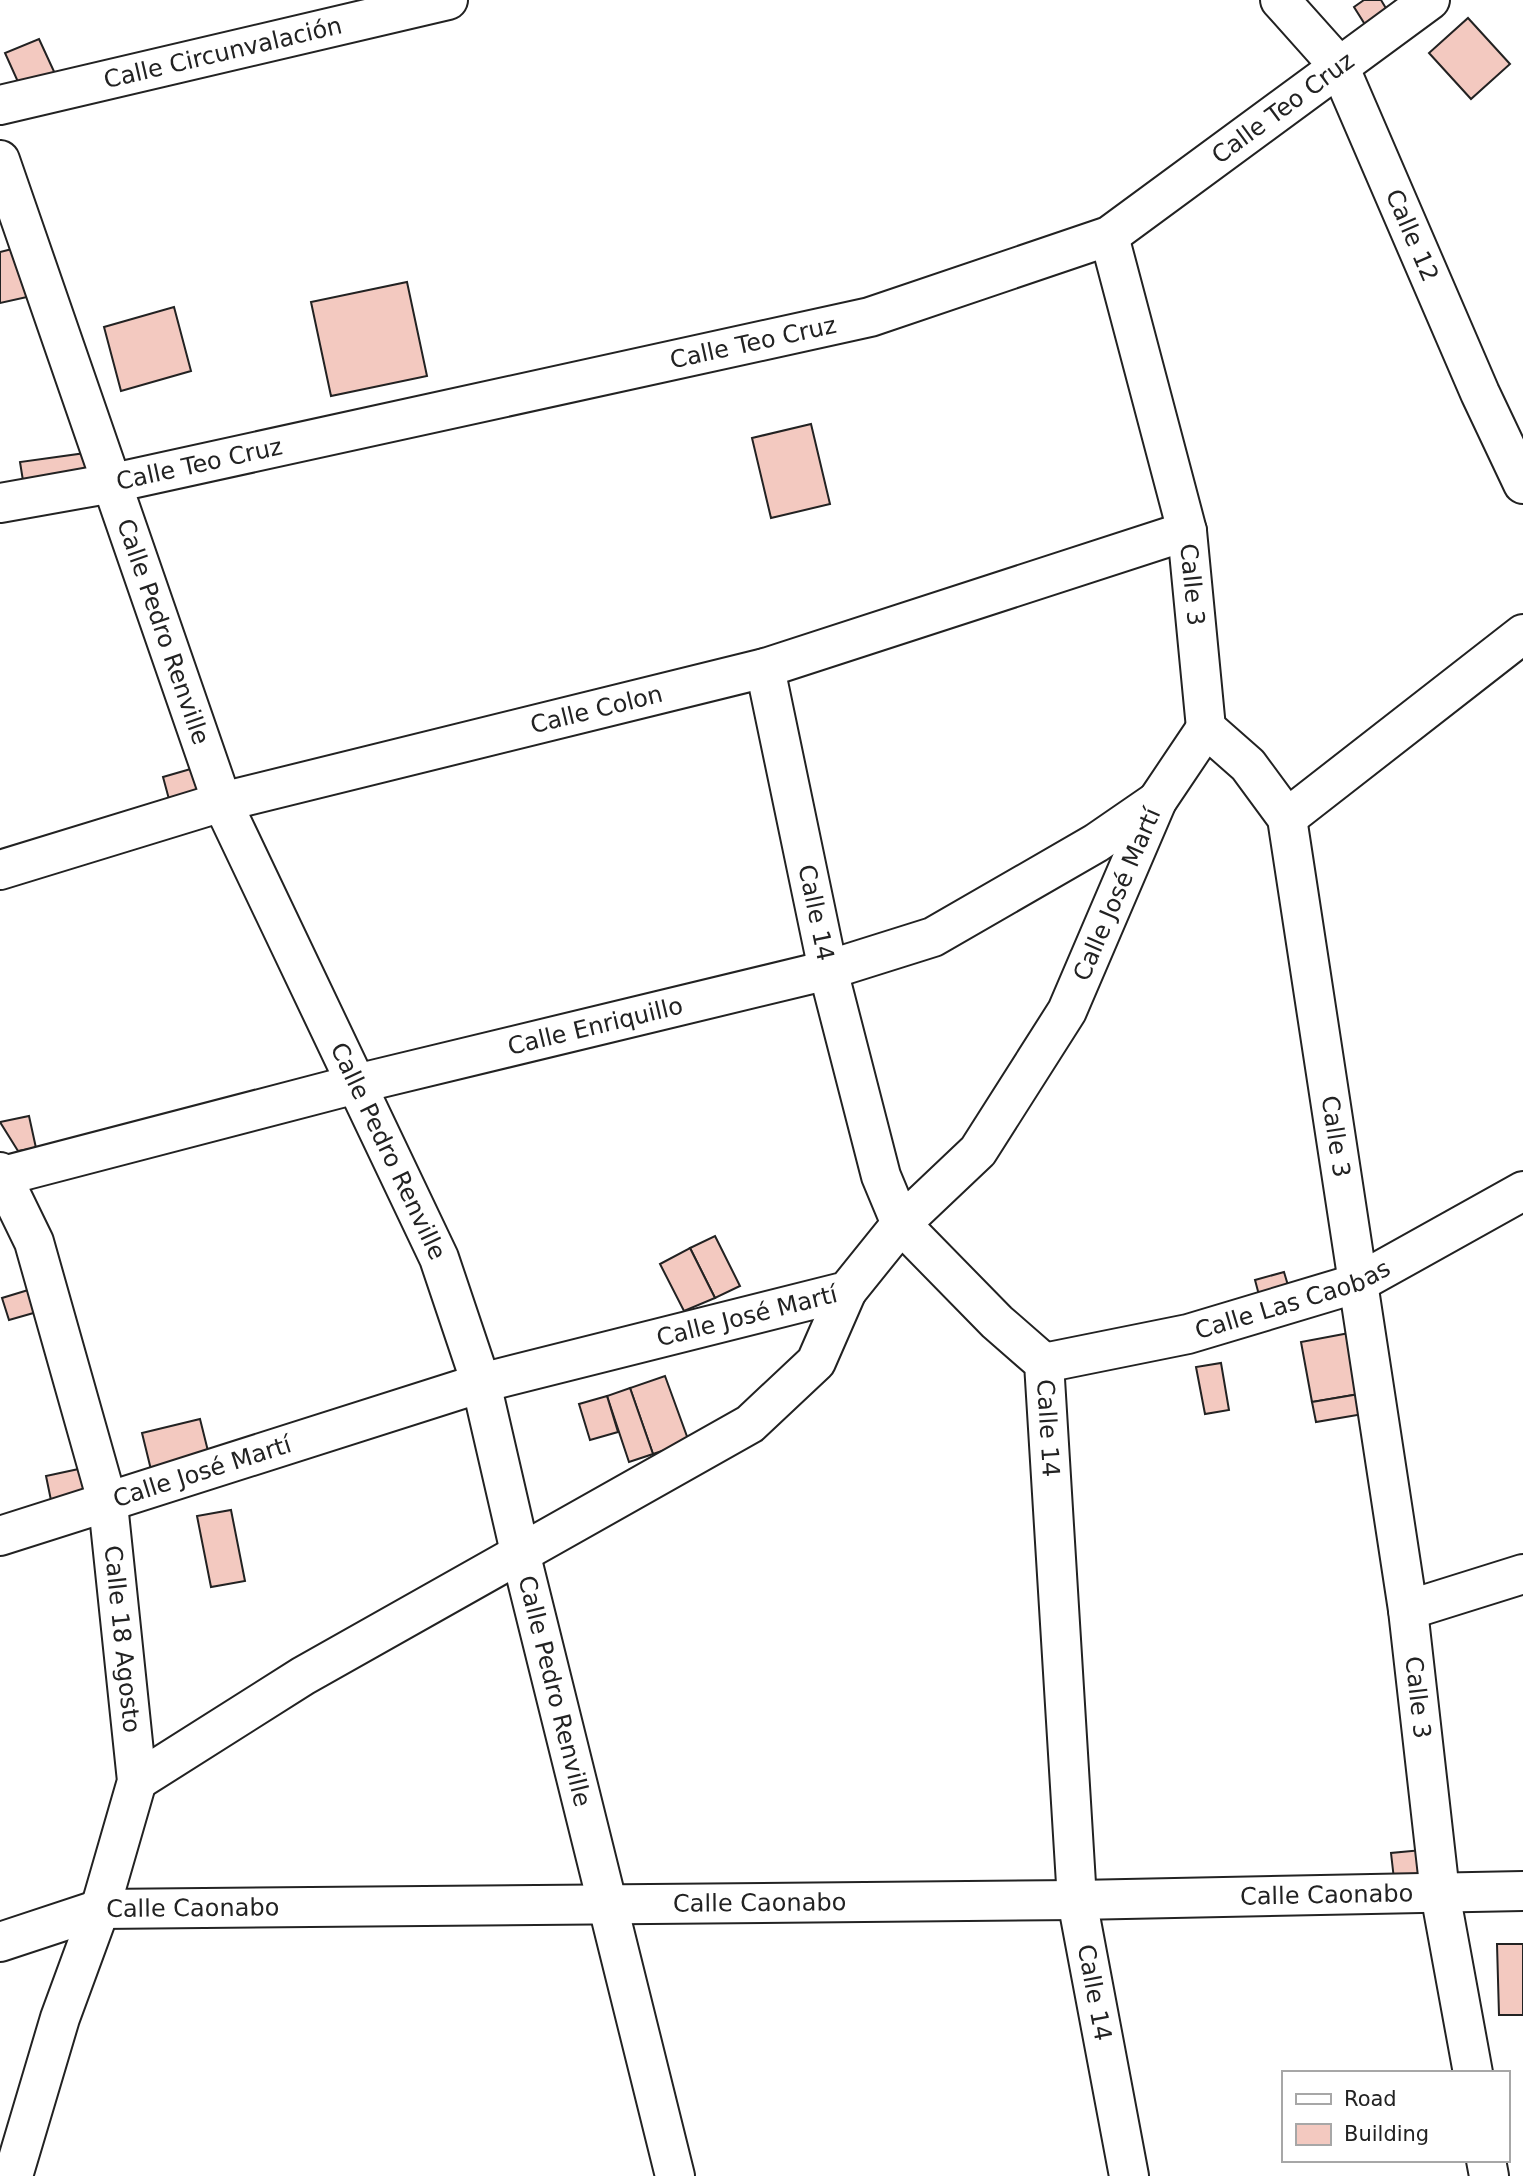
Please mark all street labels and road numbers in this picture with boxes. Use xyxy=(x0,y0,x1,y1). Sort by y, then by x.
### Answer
street label: Calle Circunvalación xyxy=(101,11,345,94)
street label: Calle Teo Cruz xyxy=(1206,47,1359,170)
street label: Calle 12 xyxy=(1380,185,1444,286)
street label: Calle Teo Cruz xyxy=(667,311,839,374)
street label: Calle Teo Cruz xyxy=(113,432,285,496)
street label: Calle Pedro Renville xyxy=(111,515,215,748)
street label: Calle 3 xyxy=(1174,542,1210,627)
street label: Calle Colon xyxy=(528,680,666,739)
street label: Calle José Martí xyxy=(1068,803,1167,985)
street label: Calle 14 xyxy=(792,862,840,963)
street label: Calle Enriquillo xyxy=(505,992,686,1061)
street label: Calle Pedro Renville xyxy=(325,1038,452,1264)
street label: Calle 3 xyxy=(1316,1094,1356,1179)
street label: Calle Las Caobas xyxy=(1192,1254,1395,1345)
street label: Calle José Martí xyxy=(654,1280,842,1352)
street label: Calle 14 xyxy=(1031,1378,1065,1478)
street label: Calle José Martí xyxy=(109,1430,296,1513)
street label: Calle 18 Agosto xyxy=(98,1544,146,1734)
street label: Calle Pedro Renville xyxy=(512,1573,597,1810)
street label: Calle 3 xyxy=(1399,1655,1436,1740)
street label: Calle Caonabo xyxy=(1240,1879,1414,1911)
street label: Calle Caonabo xyxy=(673,1888,846,1918)
street label: Calle Caonabo xyxy=(106,1893,279,1923)
street label: Calle 14 xyxy=(1072,1942,1117,2043)

